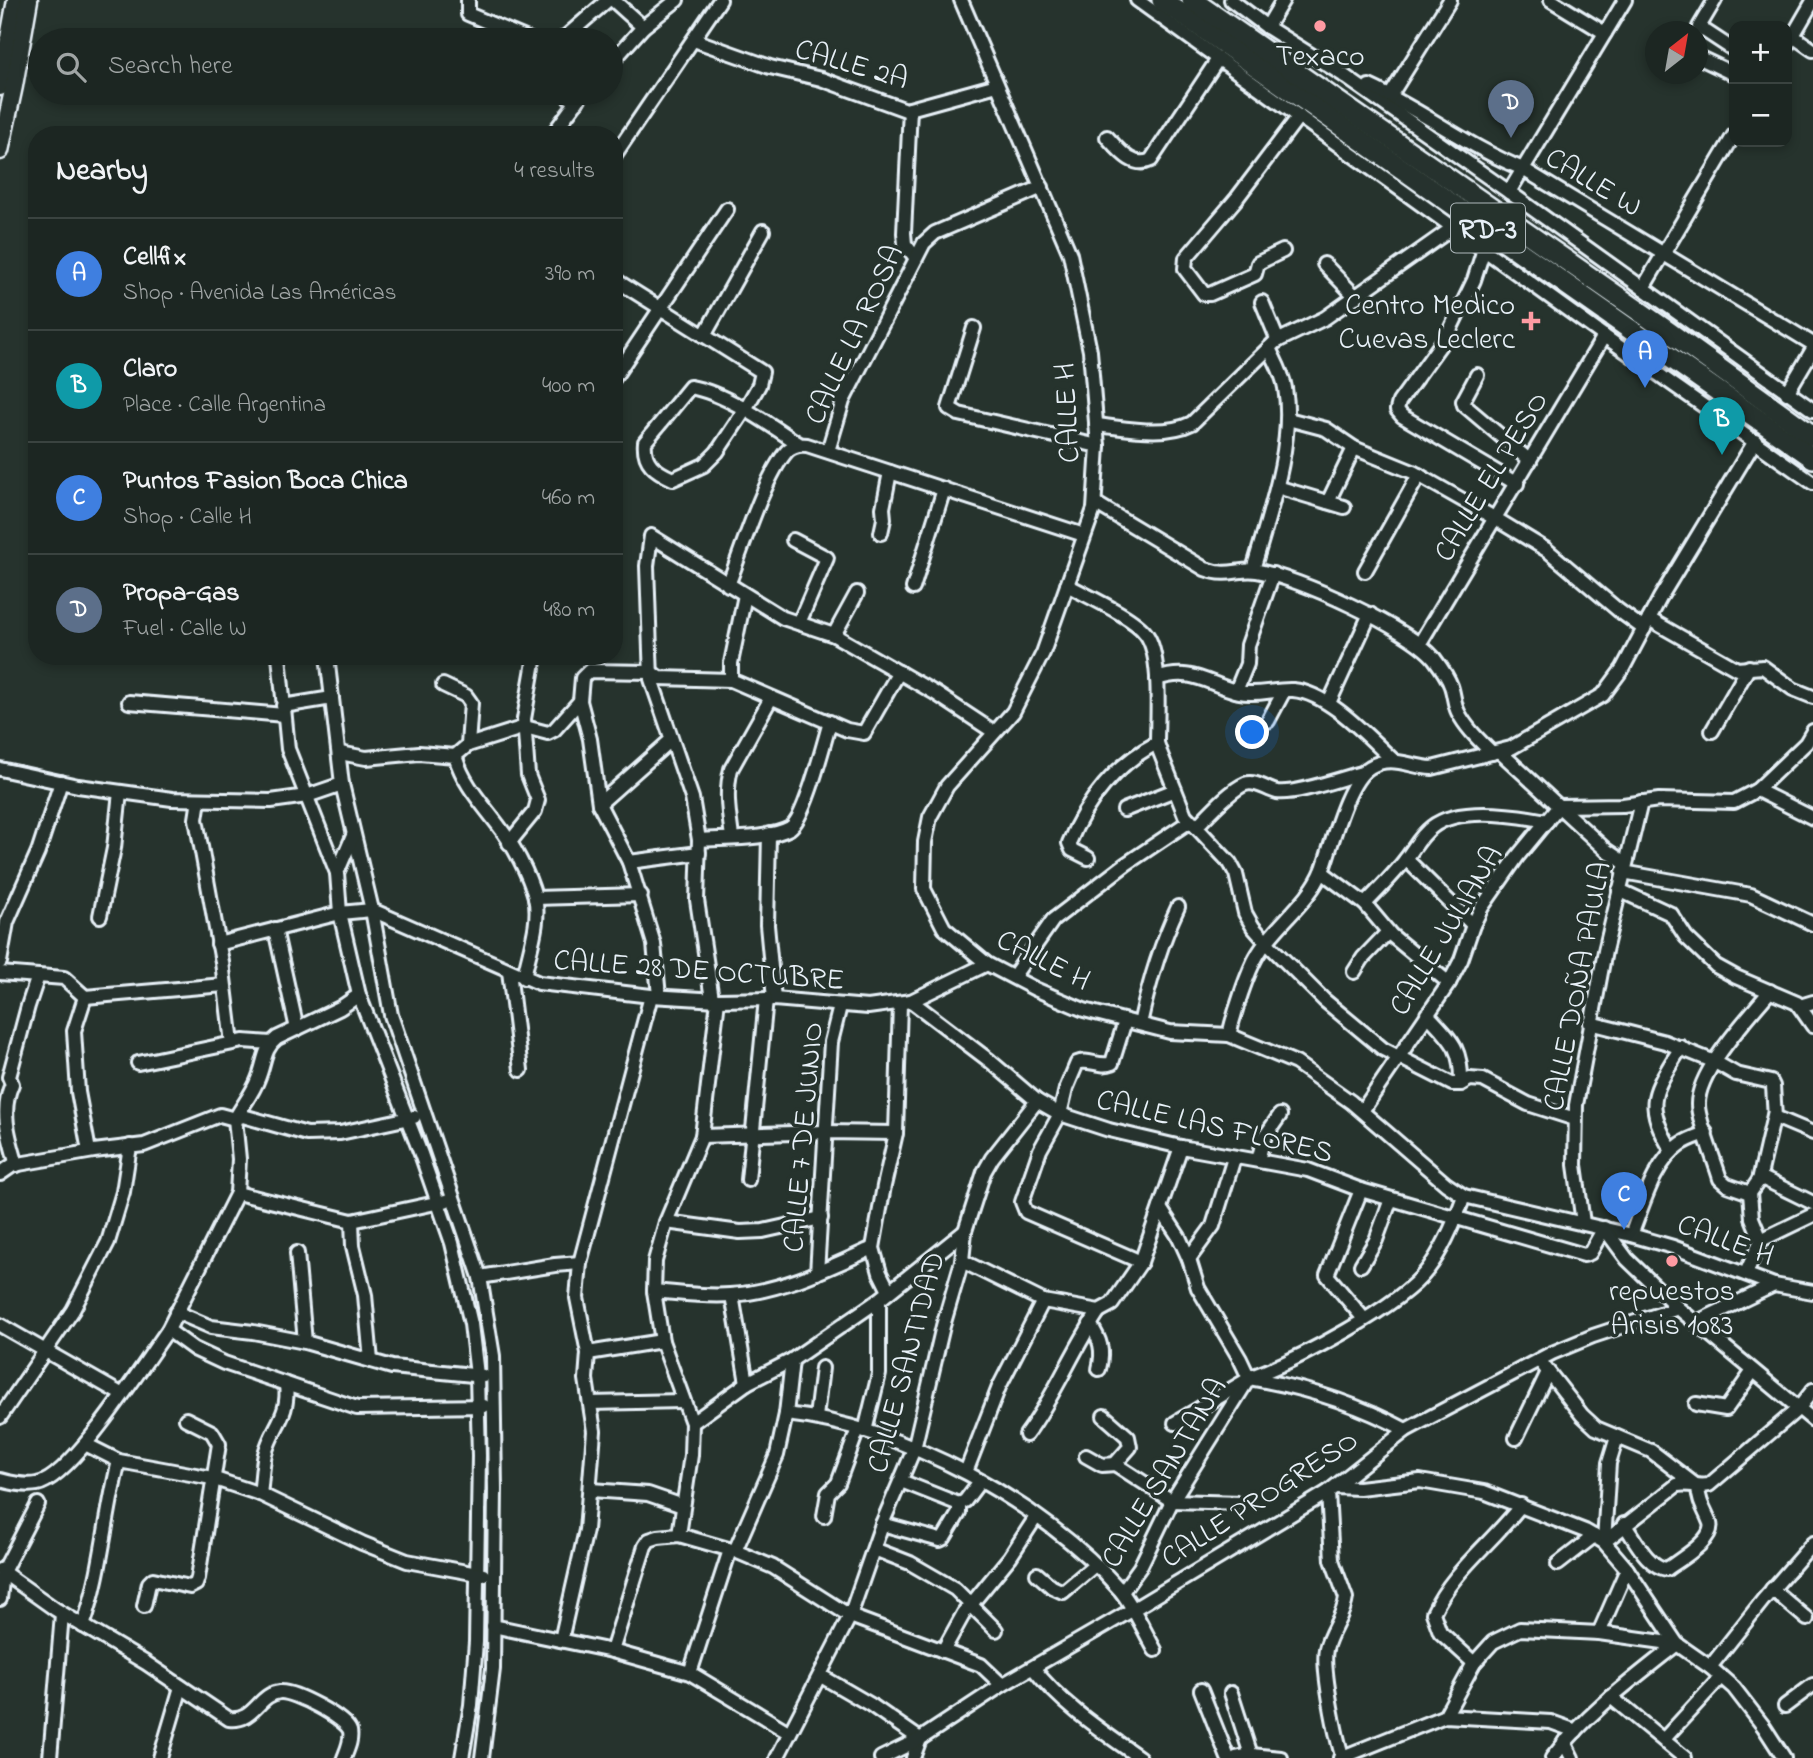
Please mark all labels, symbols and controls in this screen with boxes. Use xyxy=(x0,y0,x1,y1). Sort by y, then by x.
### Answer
marker: Texaco xyxy=(1312,18,1328,34)
north arrow xyxy=(1645,21,1708,84)
map controls xyxy=(1729,21,1792,147)
button: + xyxy=(1729,21,1792,84)
search box xyxy=(28,28,623,105)
street label: CALLE 2A xyxy=(789,29,913,103)
place label: Texaco xyxy=(1275,36,1365,80)
icon: search xyxy=(52,48,90,86)
text: Search here xyxy=(108,48,233,86)
pin: D xyxy=(1488,80,1534,138)
button: − xyxy=(1729,84,1792,147)
street label: CALLE W xyxy=(1536,137,1649,230)
text: Nearby xyxy=(56,150,148,194)
text: 4 results xyxy=(514,155,595,188)
road number: RD-3 xyxy=(1451,204,1525,252)
street label: CALLE LA ROSA xyxy=(795,238,917,433)
text: Cellfix xyxy=(123,239,186,277)
text: A xyxy=(72,258,86,291)
text: 390 m xyxy=(545,258,595,291)
text: Shop · Avenida Las Américas xyxy=(123,277,397,310)
place label: Centro Medico Cuevas Leclerc xyxy=(1339,285,1516,363)
marker: Centro Medico Cuevas Leclerc xyxy=(1521,311,1541,331)
pin: A xyxy=(1622,330,1668,388)
text: Claro xyxy=(123,351,177,389)
street label: CALLE H xyxy=(1044,362,1094,464)
text: B xyxy=(71,370,87,403)
text: 400 m xyxy=(542,370,595,403)
street label: CALLE EL PESO xyxy=(1424,384,1561,571)
text: Place · Calle Argentina xyxy=(123,389,326,422)
pin: B xyxy=(1699,397,1745,455)
text: Puntos Fasion Boca Chica xyxy=(123,463,408,501)
text: C xyxy=(73,482,85,515)
text: 460 m xyxy=(542,482,595,515)
text: Shop · Calle H xyxy=(123,501,252,534)
text: Propa-Gas xyxy=(123,575,240,613)
text: D xyxy=(71,594,87,627)
text: 480 m xyxy=(543,594,595,627)
text: Fuel · Calle W xyxy=(123,613,247,646)
your location xyxy=(1235,715,1269,749)
street label: CALLE JULIANA xyxy=(1379,838,1516,1025)
street label: CALLE DOÑA PAULA xyxy=(1533,858,1625,1115)
street label: CALLE H xyxy=(988,919,1097,1004)
street label: CALLE 28 DE OCTUBRE xyxy=(552,940,846,1004)
street label: CALLE 7 DE JUNIO xyxy=(773,1020,837,1254)
street label: CALLE LAS FLORES xyxy=(1092,1079,1337,1177)
pin: C xyxy=(1601,1172,1647,1230)
street label: CALLE H xyxy=(1670,1204,1780,1280)
street label: CALLE SANTIDAD xyxy=(857,1247,959,1478)
marker: repuestos Arisis 1083 xyxy=(1664,1253,1680,1269)
place label: repuestos Arisis 1083 xyxy=(1609,1271,1735,1349)
street label: CALLE SANTANA xyxy=(1091,1370,1240,1577)
street label: CALLE PROGRESO xyxy=(1153,1420,1368,1581)

